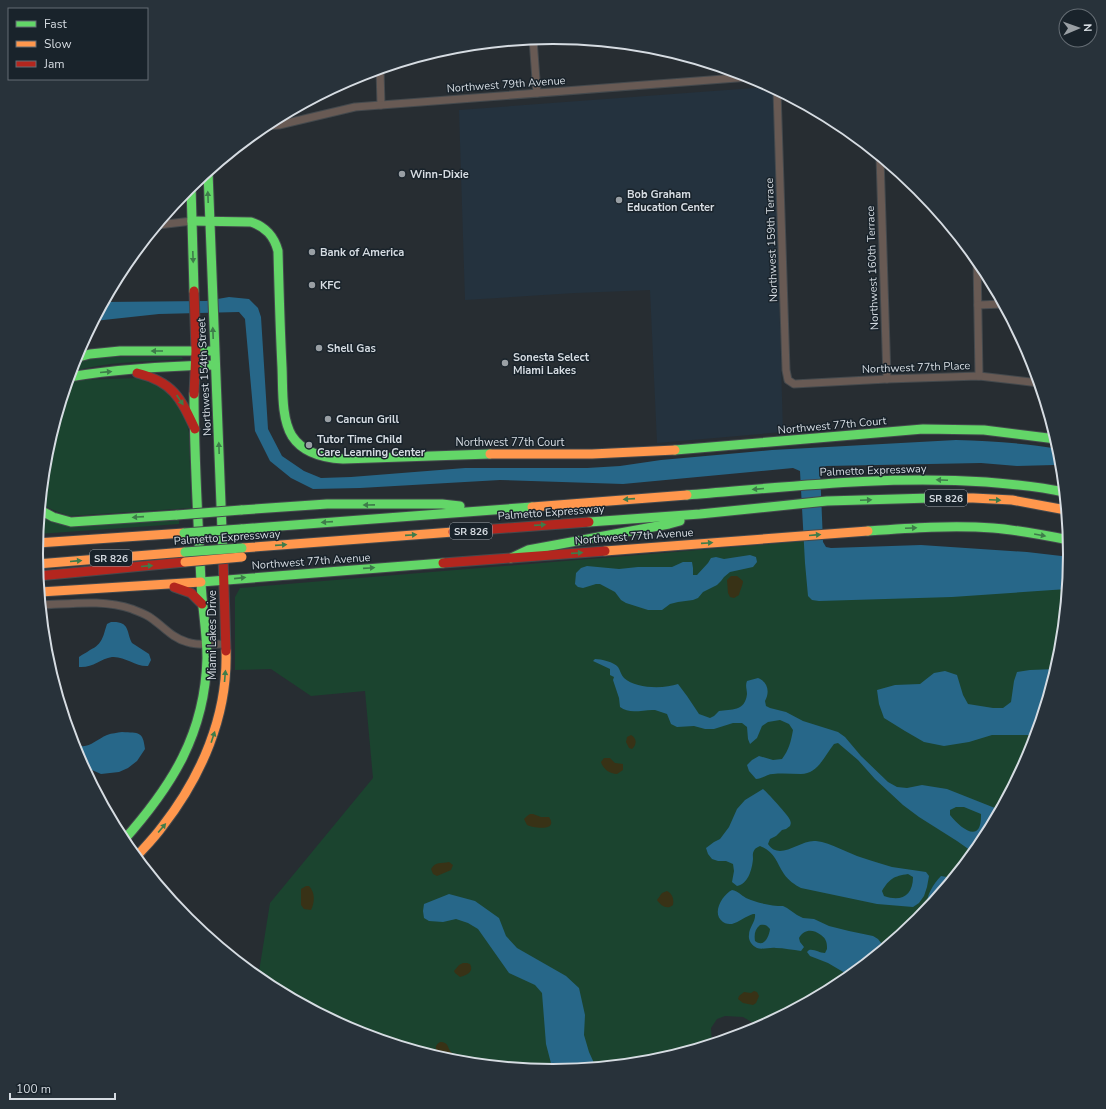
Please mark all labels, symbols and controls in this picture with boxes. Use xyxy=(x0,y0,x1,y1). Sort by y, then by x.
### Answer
legend xyxy=(8,8,148,80)
north arrow xyxy=(1058,8,1098,48)
text: Fast xyxy=(44,16,67,32)
text: N xyxy=(1080,23,1095,32)
text: Slow xyxy=(44,36,72,52)
text: Jam xyxy=(43,56,65,72)
street label: Northwest 79th Avenue xyxy=(446,73,566,96)
place label: Winn-Dixie xyxy=(410,167,469,182)
marker: Winn-Dixie xyxy=(397,169,407,179)
street label: Northwest 159th Terrace xyxy=(762,177,781,302)
place label: Bob Graham Education Center xyxy=(627,187,715,215)
one-way arrow xyxy=(205,190,211,203)
marker: Bob Graham Education Center xyxy=(614,195,624,205)
street label: Northwest 160th Terrace xyxy=(863,205,882,330)
place label: Bank of America xyxy=(320,245,404,260)
marker: Bank of America xyxy=(307,247,317,257)
one-way arrow xyxy=(190,251,196,264)
place label: KFC xyxy=(320,278,341,293)
marker: KFC xyxy=(307,280,317,290)
street label: Northwest 154th Street xyxy=(194,317,215,436)
one-way arrow xyxy=(210,326,216,339)
place label: Shell Gas xyxy=(327,341,376,356)
marker: Shell Gas xyxy=(314,343,324,353)
one-way arrow xyxy=(150,348,163,354)
place label: Sonesta Select Miami Lakes xyxy=(513,350,590,378)
marker: Sonesta Select Miami Lakes xyxy=(500,358,510,368)
street label: Northwest 77th Place xyxy=(862,358,971,377)
one-way arrow xyxy=(100,369,112,375)
one-way arrow xyxy=(176,395,184,405)
place label: Cancun Grill xyxy=(336,412,399,427)
street label: Northwest 77th Court xyxy=(777,413,887,438)
marker: Cancun Grill xyxy=(323,414,333,424)
place label: Tutor Time Child Care Learning Center xyxy=(317,432,426,460)
street label: Northwest 77th Court xyxy=(456,435,565,450)
marker: Tutor Time Child Care Learning Center xyxy=(304,440,314,450)
one-way arrow xyxy=(216,441,222,454)
street label: Palmetto Expressway xyxy=(819,461,927,480)
one-way arrow xyxy=(935,477,948,483)
one-way arrow xyxy=(752,485,764,492)
road number: SR 826 xyxy=(925,490,967,506)
one-way arrow xyxy=(623,496,635,503)
one-way arrow xyxy=(989,496,1002,503)
one-way arrow xyxy=(860,497,873,503)
street label: Palmetto Expressway xyxy=(497,501,605,524)
one-way arrow xyxy=(362,502,375,508)
one-way arrow xyxy=(132,514,144,521)
one-way arrow xyxy=(321,519,333,526)
one-way arrow xyxy=(534,522,546,529)
road number: SR 826 xyxy=(450,523,492,539)
one-way arrow xyxy=(905,524,917,531)
street label: Northwest 77th Avenue xyxy=(574,525,694,548)
street label: Palmetto Expressway xyxy=(173,526,281,549)
one-way arrow xyxy=(405,531,417,538)
one-way arrow xyxy=(809,531,821,538)
one-way arrow xyxy=(1034,532,1046,538)
one-way arrow xyxy=(701,540,713,546)
one-way arrow xyxy=(275,541,287,548)
one-way arrow xyxy=(571,549,583,556)
road number: SR 826 xyxy=(90,550,132,566)
street label: Northwest 77th Avenue xyxy=(251,550,371,573)
one-way arrow xyxy=(70,557,82,564)
one-way arrow xyxy=(141,563,153,569)
one-way arrow xyxy=(363,565,375,572)
one-way arrow xyxy=(234,575,246,582)
street label: Miami Lakes Drive xyxy=(205,590,220,680)
one-way arrow xyxy=(222,670,229,682)
one-way arrow xyxy=(210,730,216,742)
one-way arrow xyxy=(157,822,166,833)
scale bar xyxy=(10,1075,115,1101)
text: 100 m xyxy=(16,1081,51,1097)

